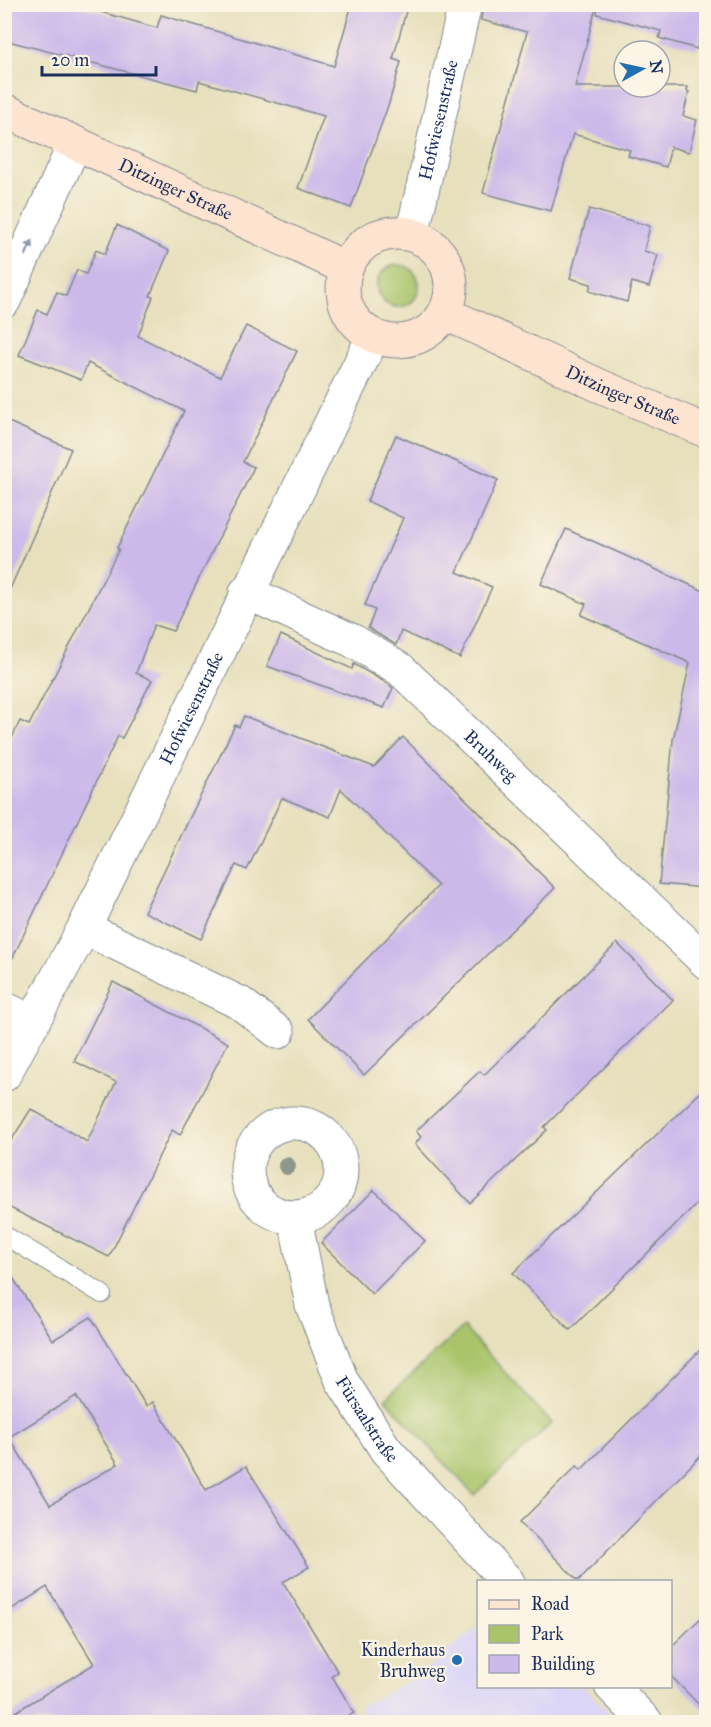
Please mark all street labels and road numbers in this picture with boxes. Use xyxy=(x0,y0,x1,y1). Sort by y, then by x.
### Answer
street label: Hofwiesenstraße xyxy=(414,58,463,182)
street label: Ditzinger Straße xyxy=(115,154,236,225)
street label: Ditzinger Straße xyxy=(562,360,684,430)
street label: Hofwiesenstraße xyxy=(155,648,228,768)
street label: Bruhweg xyxy=(459,725,522,788)
street label: Fürsaalstraße xyxy=(331,1372,403,1467)

